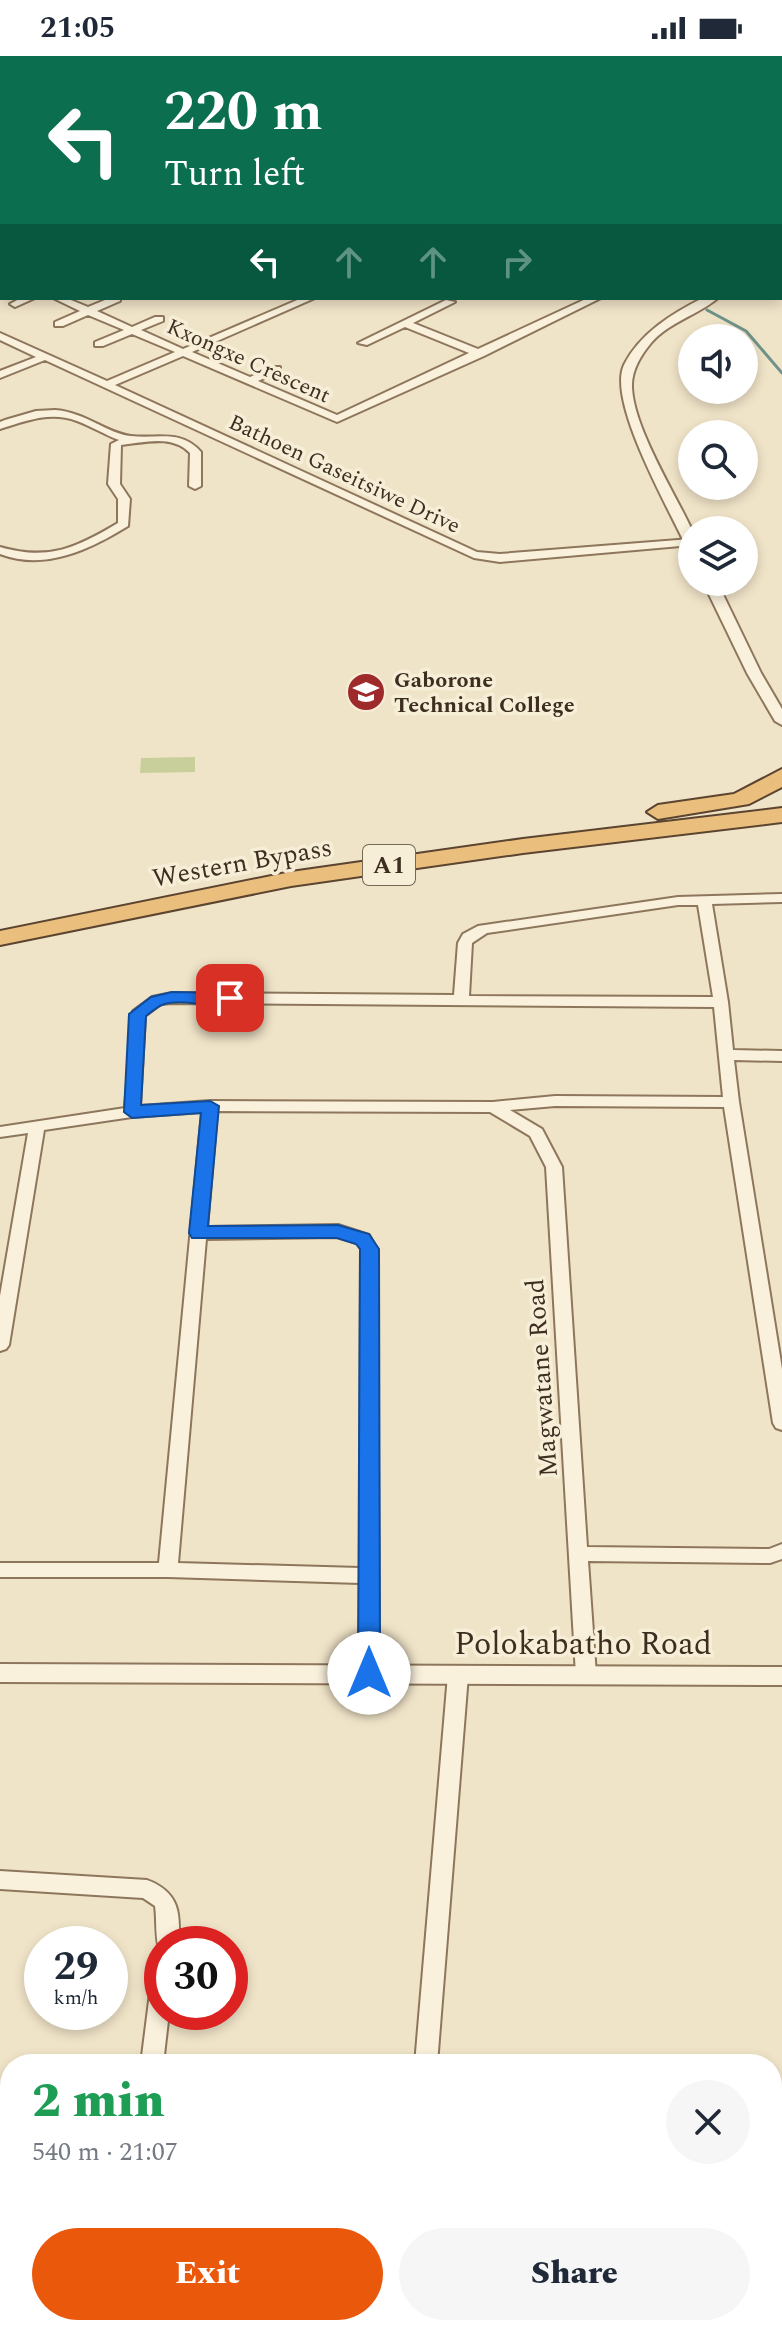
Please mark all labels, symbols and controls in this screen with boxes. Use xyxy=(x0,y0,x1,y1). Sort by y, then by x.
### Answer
text: 21:05 xyxy=(40,5,115,51)
text: 220 m xyxy=(164,70,323,155)
icon: left xyxy=(32,88,136,192)
text: Turn left xyxy=(164,147,305,202)
icon: left xyxy=(243,240,287,284)
icon: ahead xyxy=(327,240,371,284)
icon: ahead xyxy=(411,240,455,284)
icon: right xyxy=(495,240,539,284)
street label: Kxongxe Crescent xyxy=(161,310,336,412)
map controls xyxy=(678,324,758,596)
button: sound xyxy=(678,324,758,404)
street label: Bathoen Gaseitsiwe Drive xyxy=(223,406,466,543)
button: search xyxy=(678,420,758,500)
button: layers xyxy=(678,516,758,596)
place label: Gaborone Technical College xyxy=(394,664,575,722)
school or university icon: Gaborone Technical College xyxy=(345,671,387,713)
street label: Western Bypass xyxy=(149,828,335,898)
road number: A1 xyxy=(363,845,415,885)
pin xyxy=(196,964,264,1032)
icon: arrive xyxy=(208,976,252,1020)
street label: Magwatane Road xyxy=(515,1277,569,1478)
street label: Polokabatho Road xyxy=(454,1620,712,1669)
position arrow xyxy=(327,1631,411,1715)
speed limit sign: 30 xyxy=(144,1926,248,2030)
text: 29 xyxy=(54,1937,98,1998)
text: km/h xyxy=(54,1983,99,2013)
text: 2 min xyxy=(32,2065,165,2138)
button: close xyxy=(666,2080,750,2164)
text: 540 m · 21:07 xyxy=(32,2132,178,2172)
button: Exit xyxy=(32,2228,383,2320)
button: Share xyxy=(399,2228,750,2320)

